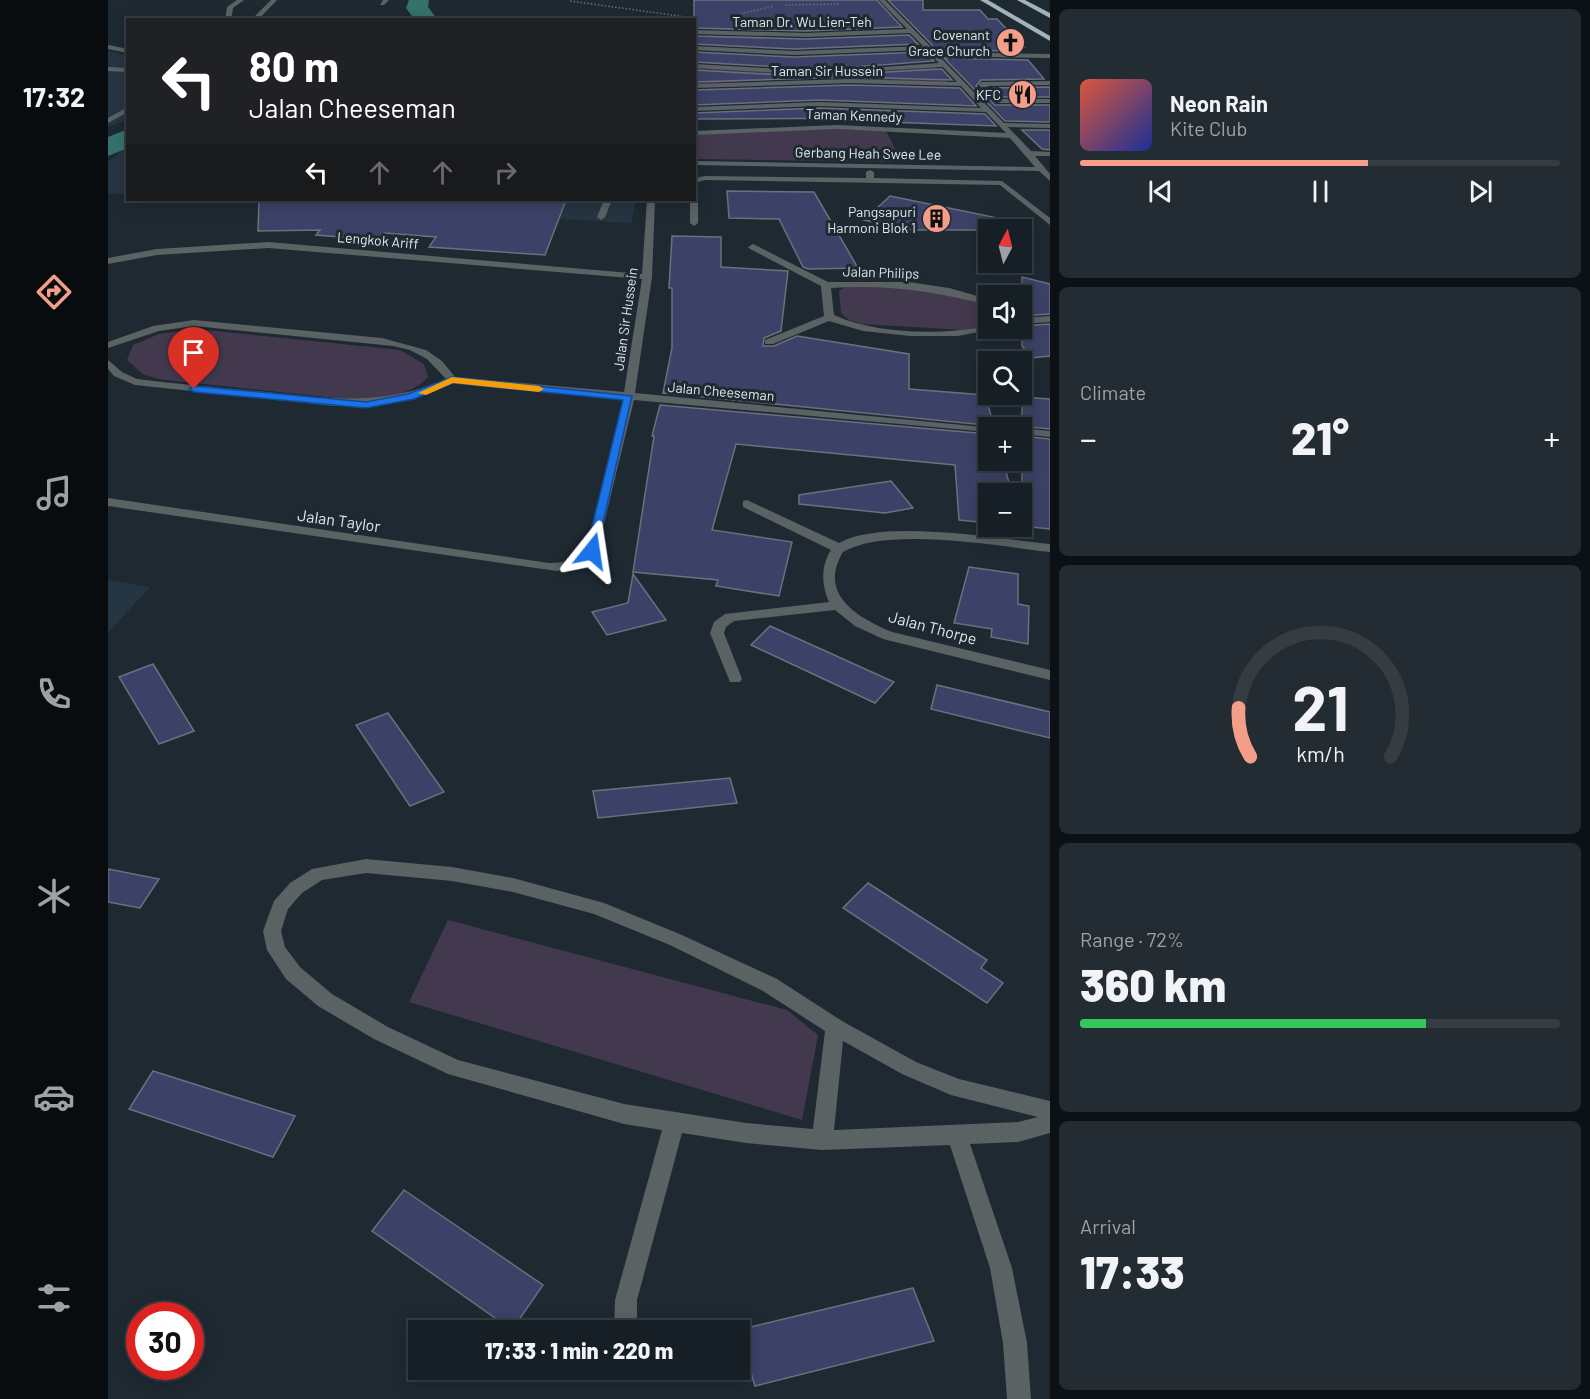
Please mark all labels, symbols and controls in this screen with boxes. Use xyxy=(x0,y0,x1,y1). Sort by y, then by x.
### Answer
street label: Taman Dr. Wu Lien-Teh xyxy=(732,13,872,30)
place label: Covenant Grace Church xyxy=(908,26,990,59)
church icon: Covenant Grace Church xyxy=(995,26,1027,58)
text: 80 m xyxy=(249,40,339,90)
icon: left xyxy=(150,42,228,120)
street label: Taman Sir Hussein xyxy=(771,62,883,79)
restaurant icon: KFC xyxy=(1006,78,1038,110)
text: 17:32 xyxy=(23,80,85,112)
place label: KFC xyxy=(976,86,1001,103)
text: Neon Rain xyxy=(1170,90,1268,116)
text: Jalan Cheeseman xyxy=(249,91,456,123)
street label: Taman Kennedy xyxy=(806,105,903,125)
text: Kite Club xyxy=(1170,116,1247,140)
street label: Gerbang Heah Swee Lee xyxy=(795,143,941,163)
icon: left xyxy=(300,156,333,189)
icon: ahead xyxy=(363,156,396,189)
icon: ahead xyxy=(426,156,459,189)
icon: right xyxy=(489,156,522,189)
icon: previous xyxy=(1144,175,1177,208)
icon: pause xyxy=(1304,175,1337,208)
icon: next xyxy=(1464,175,1497,208)
place label: Pangsapuri Harmoni Blok 1 xyxy=(827,203,916,236)
building icon: Pangsapuri Harmoni Blok 1 xyxy=(921,203,953,235)
north arrow xyxy=(978,219,1032,273)
map controls xyxy=(978,219,1032,537)
street label: Lengkok Ariff xyxy=(337,228,419,252)
street label: Jalan Philips xyxy=(842,262,920,282)
street label: Jalan Sir Hussein xyxy=(609,266,641,372)
icon: directions xyxy=(33,271,75,313)
button: sound xyxy=(978,285,1032,339)
pin xyxy=(168,327,219,389)
icon: arrive xyxy=(177,336,210,369)
button: search xyxy=(978,351,1032,405)
street label: Jalan Cheeseman xyxy=(667,378,775,404)
text: Climate xyxy=(1080,380,1146,404)
text: 21° xyxy=(1291,410,1349,464)
button: + xyxy=(978,417,1032,471)
text: − xyxy=(1080,418,1097,458)
text: + xyxy=(1543,418,1560,458)
icon: music xyxy=(33,472,75,514)
button: − xyxy=(978,483,1032,537)
street label: Jalan Taylor xyxy=(296,505,382,535)
position arrow xyxy=(560,519,624,583)
street label: Jalan Thorpe xyxy=(887,606,979,648)
text: 21 xyxy=(1292,669,1348,743)
icon: phone xyxy=(33,673,75,715)
text: km/h xyxy=(1296,741,1344,766)
icon: climate xyxy=(33,875,75,917)
text: Range · 72% xyxy=(1080,927,1184,951)
text: 360 km xyxy=(1080,957,1226,1011)
icon: car xyxy=(33,1076,75,1118)
text: Arrival xyxy=(1080,1214,1136,1238)
text: 17:33 xyxy=(1080,1244,1185,1298)
icon: filters xyxy=(33,1277,75,1319)
speed limit sign: 30 xyxy=(126,1302,204,1380)
text: 17:33 · 1 min · 220 m xyxy=(485,1337,673,1363)

